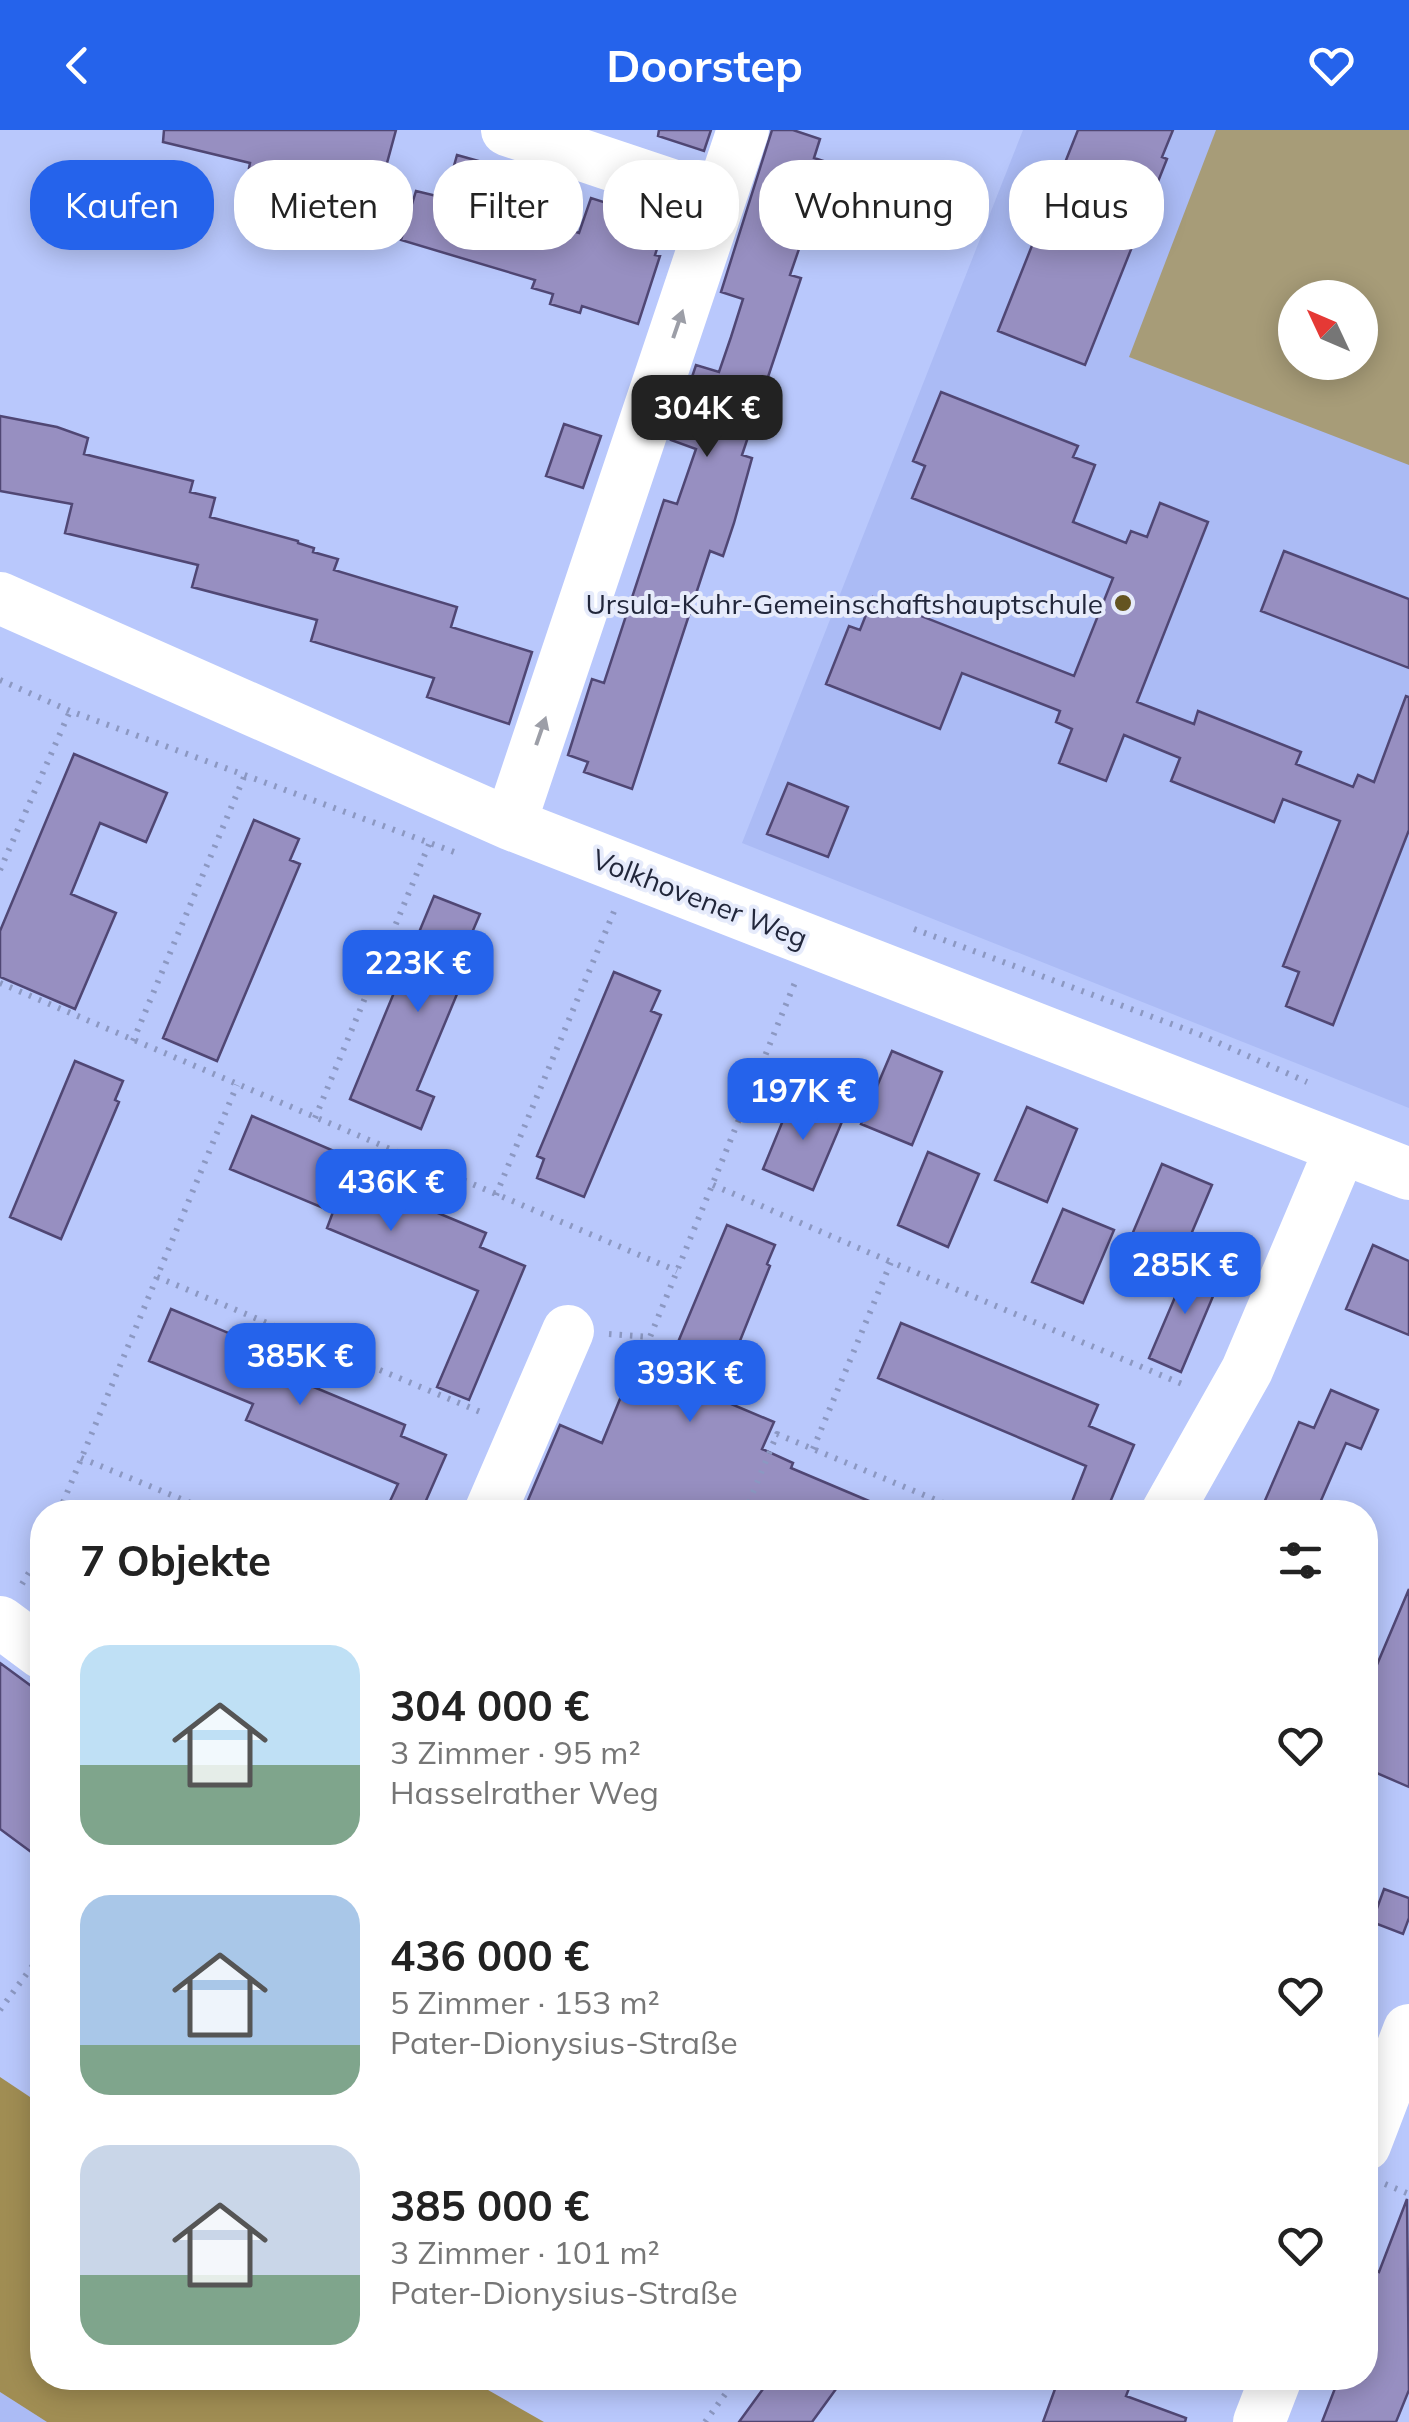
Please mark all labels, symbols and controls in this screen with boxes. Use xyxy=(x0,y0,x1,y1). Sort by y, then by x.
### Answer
text: Doorstep xyxy=(606,37,803,93)
icon: back xyxy=(50,38,105,93)
icon: heart xyxy=(1304,38,1359,93)
chip: Kaufen xyxy=(30,160,214,250)
chip: Mieten xyxy=(234,160,413,250)
chip: Filter xyxy=(433,160,583,250)
chip: Neu xyxy=(603,160,739,250)
chip: Wohnung xyxy=(759,160,989,250)
chip: Haus xyxy=(1009,160,1164,250)
north arrow xyxy=(1278,280,1378,380)
map controls xyxy=(1278,280,1378,380)
one-way arrow xyxy=(671,308,686,338)
pin: 304K € xyxy=(626,375,788,460)
text: 304K € xyxy=(654,387,760,427)
place label: Ursula-Kuhr-Gemeinschaftshauptschule xyxy=(585,586,1103,621)
marker: Ursula-Kuhr-Gemeinschaftshauptschule xyxy=(1112,592,1134,614)
one-way arrow xyxy=(535,716,550,746)
street label: Volkhovener Weg xyxy=(587,841,813,955)
pin: 223K € xyxy=(337,930,499,1015)
text: 223K € xyxy=(365,942,471,982)
pin: 197K € xyxy=(722,1058,884,1143)
text: 197K € xyxy=(750,1070,856,1110)
pin: 436K € xyxy=(310,1149,472,1234)
text: 436K € xyxy=(338,1161,444,1201)
pin: 285K € xyxy=(1104,1232,1266,1317)
text: 285K € xyxy=(1132,1244,1238,1284)
pin: 385K € xyxy=(219,1323,381,1408)
text: 385K € xyxy=(247,1335,353,1375)
pin: 393K € xyxy=(609,1340,771,1425)
text: 393K € xyxy=(637,1352,743,1392)
icon: filters xyxy=(1273,1533,1328,1588)
text: 7 Objekte xyxy=(80,1534,271,1587)
text: 304 000 € xyxy=(390,1679,589,1732)
icon: home xyxy=(160,1685,280,1805)
icon: heart xyxy=(1273,1718,1328,1773)
text: 3 Zimmer · 95 m² xyxy=(390,1732,641,1772)
text: Hasselrather Weg xyxy=(390,1772,659,1812)
text: 436 000 € xyxy=(390,1929,589,1982)
icon: home xyxy=(160,1935,280,2055)
icon: heart xyxy=(1273,1968,1328,2023)
text: 5 Zimmer · 153 m² xyxy=(390,1982,660,2022)
text: Pater-Dionysius-Straße xyxy=(390,2022,738,2062)
text: 385 000 € xyxy=(390,2179,589,2232)
icon: home xyxy=(160,2185,280,2305)
icon: heart xyxy=(1273,2218,1328,2273)
text: 3 Zimmer · 101 m² xyxy=(390,2232,660,2272)
text: Pater-Dionysius-Straße xyxy=(390,2272,738,2312)

